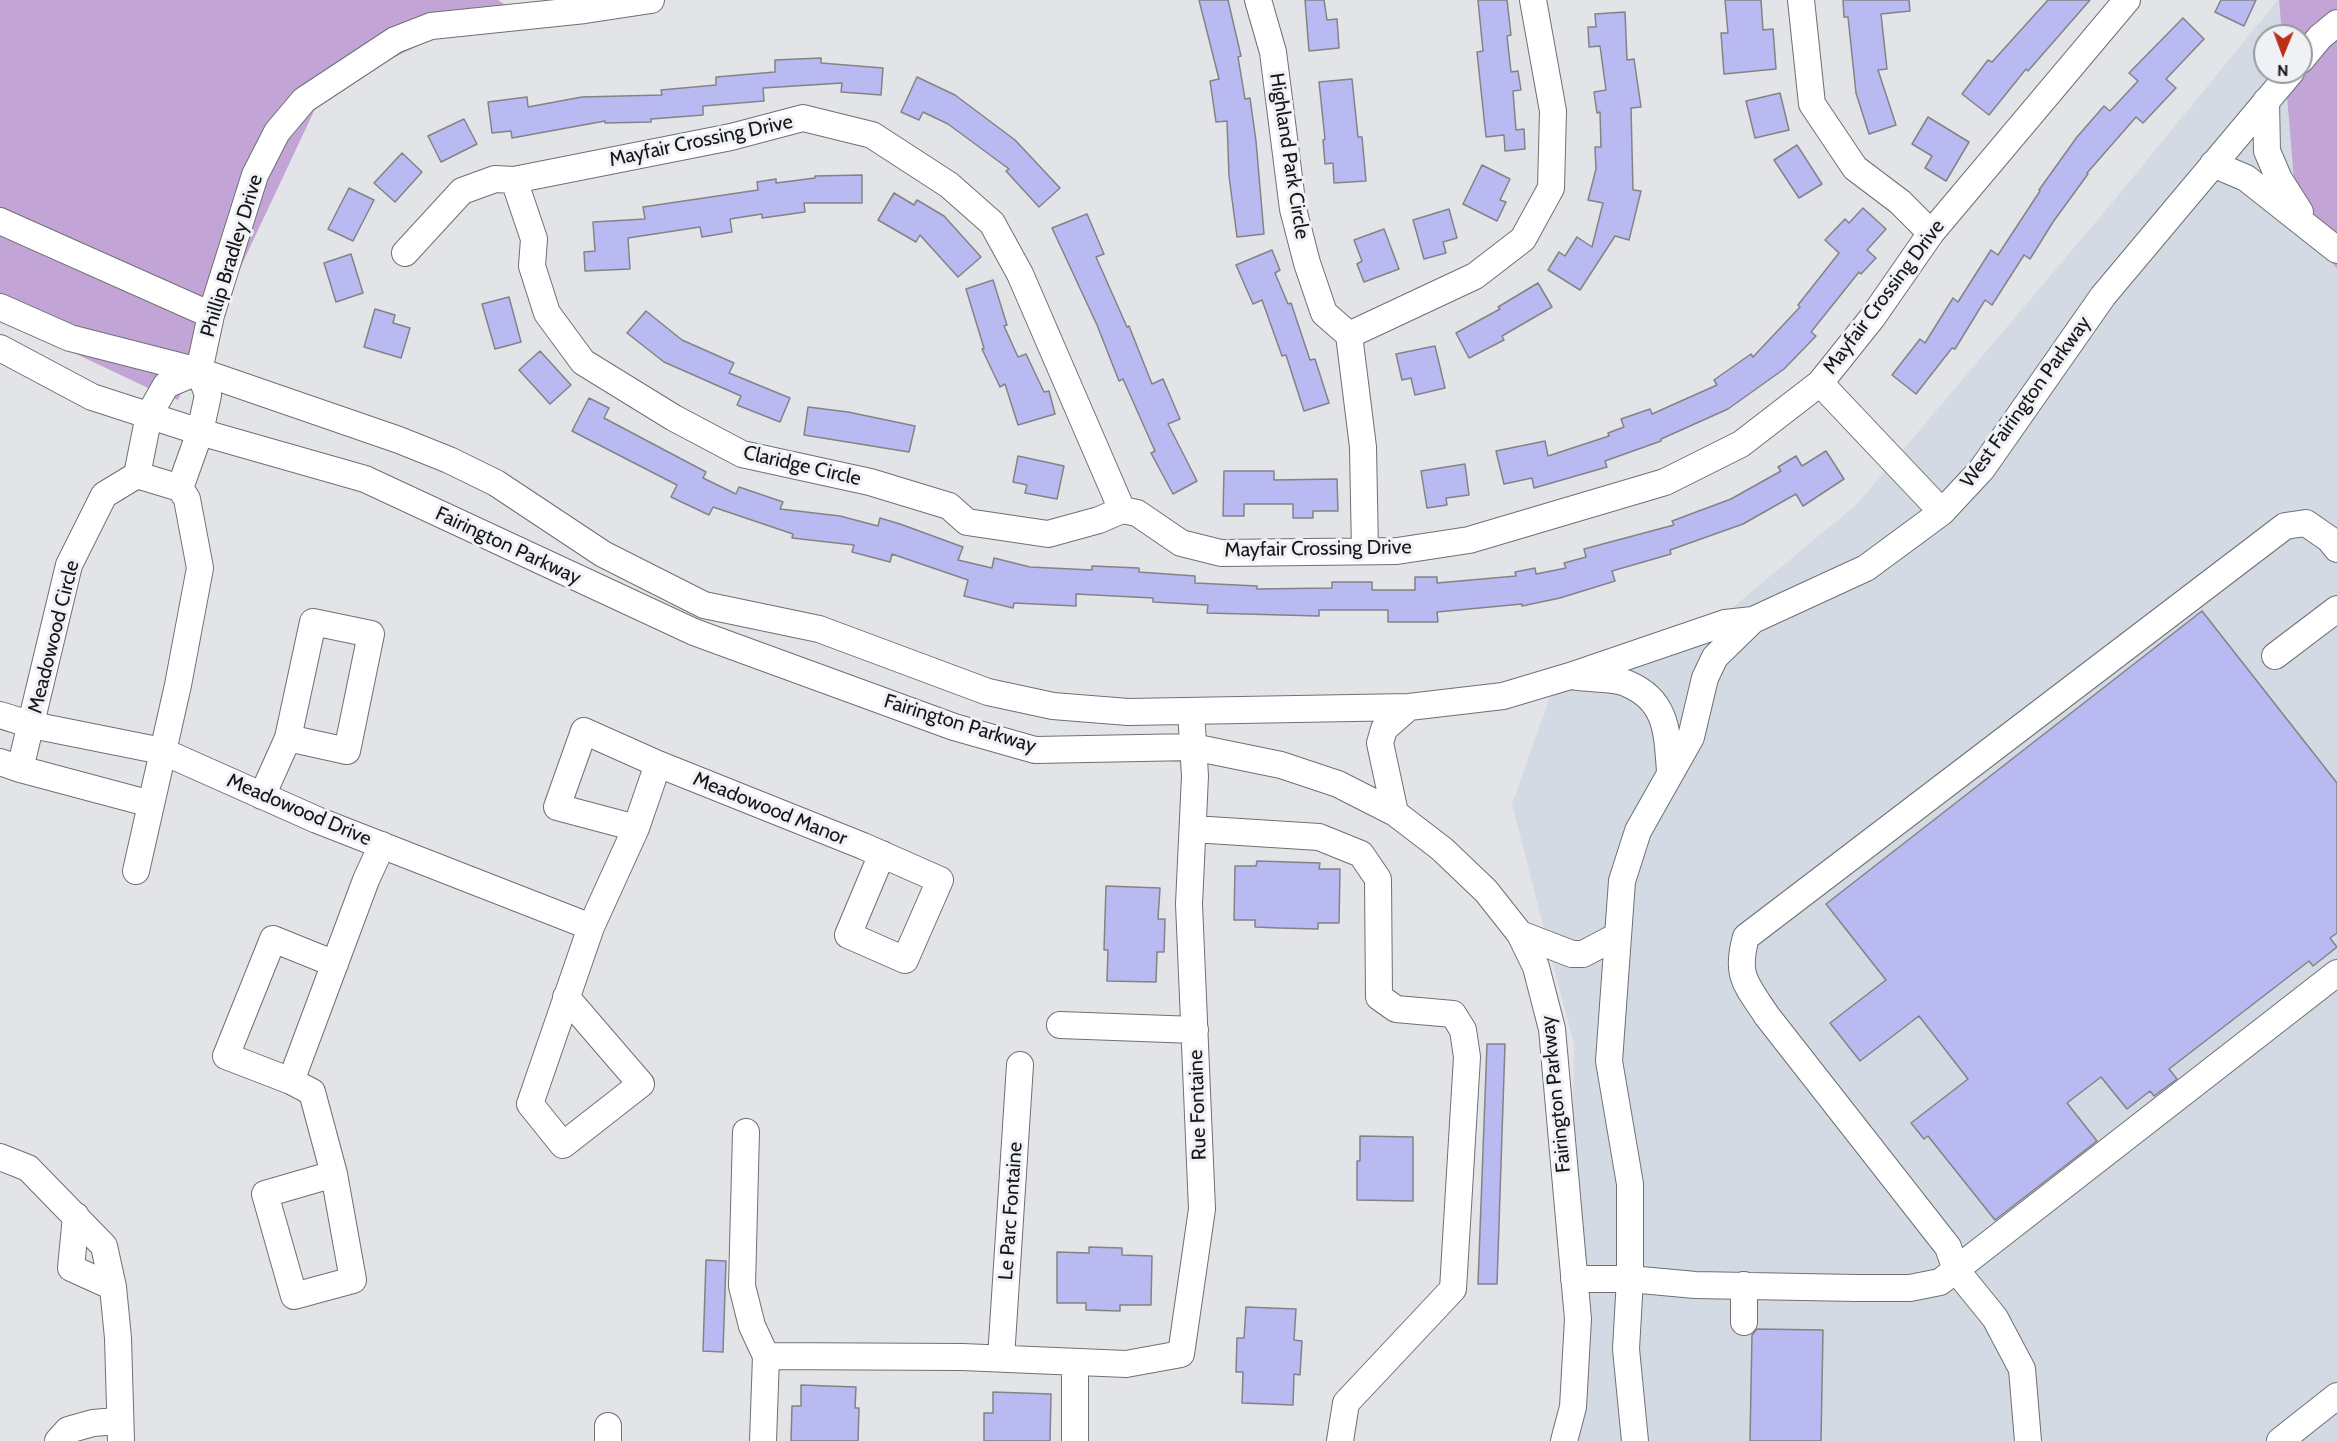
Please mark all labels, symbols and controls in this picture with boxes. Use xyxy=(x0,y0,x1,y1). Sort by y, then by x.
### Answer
north arrow xyxy=(2253,24,2313,84)
text: N xyxy=(2277,61,2289,80)
street label: Highland Park Circle xyxy=(1264,71,1314,241)
street label: Mayfair Crossing Drive xyxy=(607,110,795,172)
street label: Phillip Bradley Drive xyxy=(196,172,268,340)
street label: Mayfair Crossing Drive xyxy=(1818,215,1950,379)
street label: West Fairington Parkway xyxy=(1956,312,2096,492)
street label: Claridge Circle xyxy=(741,441,863,491)
street label: Fairington Parkway xyxy=(431,502,585,590)
street label: Mayfair Crossing Drive xyxy=(1224,535,1412,563)
street label: Meadowood Circle xyxy=(23,558,85,716)
street label: Fairington Parkway xyxy=(881,689,1039,759)
street label: Meadowood Manor xyxy=(689,767,851,851)
street label: Meadowood Drive xyxy=(223,769,375,851)
street label: Fairington Parkway xyxy=(1536,1014,1576,1174)
street label: Rue Fontaine xyxy=(1184,1049,1212,1161)
street label: Le Parc Fontaine xyxy=(994,1141,1028,1281)

